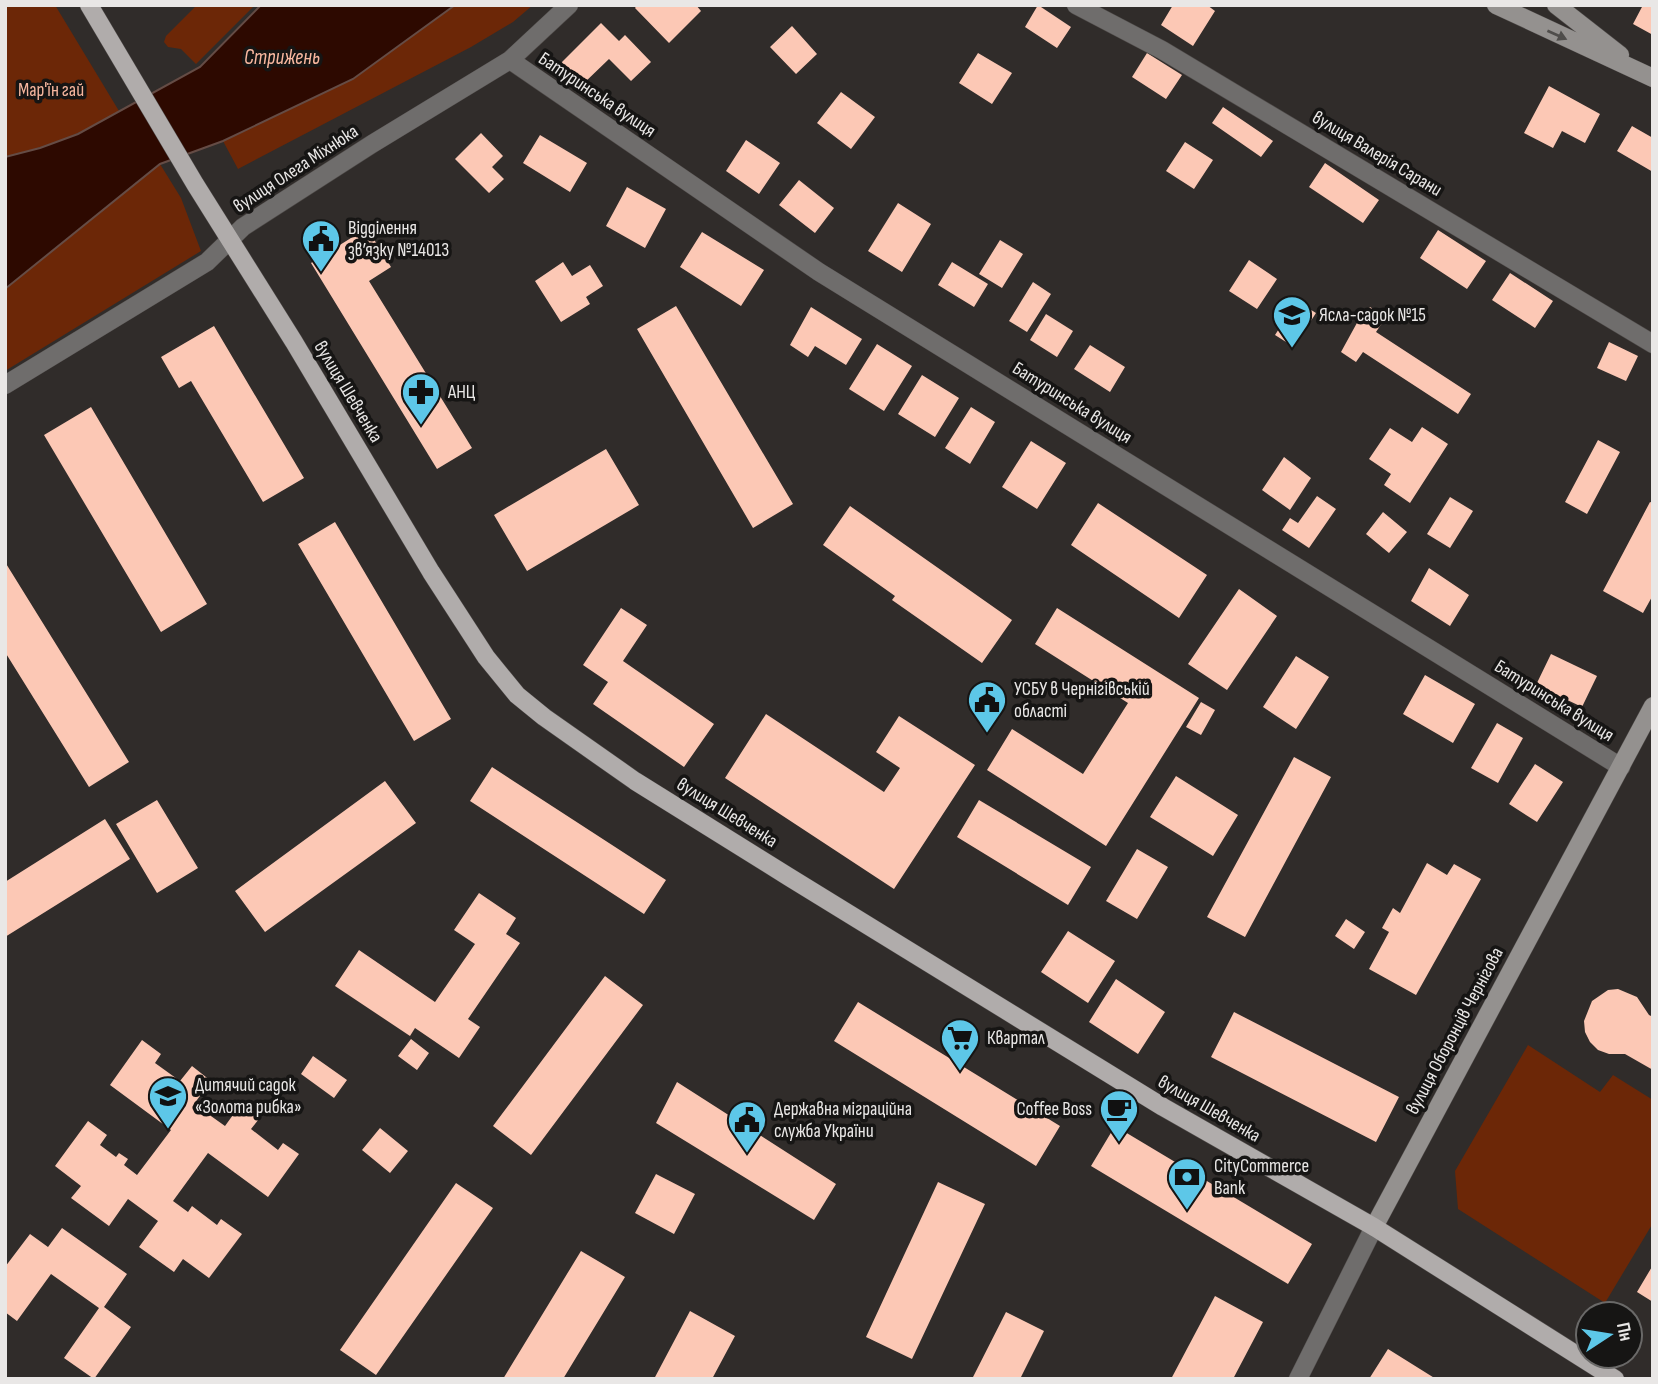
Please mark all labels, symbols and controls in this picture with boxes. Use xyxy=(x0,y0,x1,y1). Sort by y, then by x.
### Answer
one-way arrow xyxy=(1547,29,1567,41)
water label: Стрижень xyxy=(244,45,320,70)
street label: Батуринська вулиця xyxy=(534,47,660,143)
park label: Мар'їн гай xyxy=(18,79,84,102)
street label: вулиця Валерія Сарани xyxy=(1308,106,1446,202)
street label: вулиця Олега Міхнюка xyxy=(229,120,363,218)
place label: Відділення зв’язку №14013 xyxy=(348,217,449,262)
public building icon: Відділення зв’язку №14013 xyxy=(300,218,342,273)
school or university icon: Ясла-садок №15 xyxy=(1271,294,1313,349)
place label: Ясла-садок №15 xyxy=(1319,304,1426,327)
street label: вулиця Шевченка xyxy=(309,337,387,447)
street label: Батуринська вулиця xyxy=(1008,357,1136,449)
pharmacy icon: АНЦ xyxy=(400,371,442,426)
place label: АНЦ xyxy=(447,381,476,404)
street label: Батуринська вулиця xyxy=(1490,655,1618,747)
place label: УСБУ в Чернігівській області xyxy=(1014,678,1150,723)
public building icon: УСБУ в Чернігівській області xyxy=(966,679,1008,734)
street label: вулиця Шевченка xyxy=(672,773,782,853)
street label: вулиця Оборонців Чернігова xyxy=(1401,944,1509,1118)
supermarket icon: Квартал xyxy=(939,1017,981,1072)
place label: Квартал xyxy=(987,1027,1045,1050)
street label: вулиця Шевченка xyxy=(1154,1070,1264,1148)
place label: Дитячий садок «Золота рибка» xyxy=(195,1074,301,1119)
school or university icon: Дитячий садок «Золота рибка» xyxy=(147,1075,189,1130)
cafe icon: Coffee Boss xyxy=(1098,1088,1140,1143)
place label: Державна міграційна служба України xyxy=(774,1098,912,1143)
place label: Coffee Boss xyxy=(1017,1098,1092,1121)
public building icon: Державна міграційна служба України xyxy=(726,1099,768,1154)
place label: CityCommerce Bank xyxy=(1214,1155,1309,1200)
bank icon: CityCommerce Bank xyxy=(1166,1156,1208,1211)
north arrow xyxy=(1574,1300,1644,1370)
text: Пн xyxy=(1611,1320,1637,1343)

